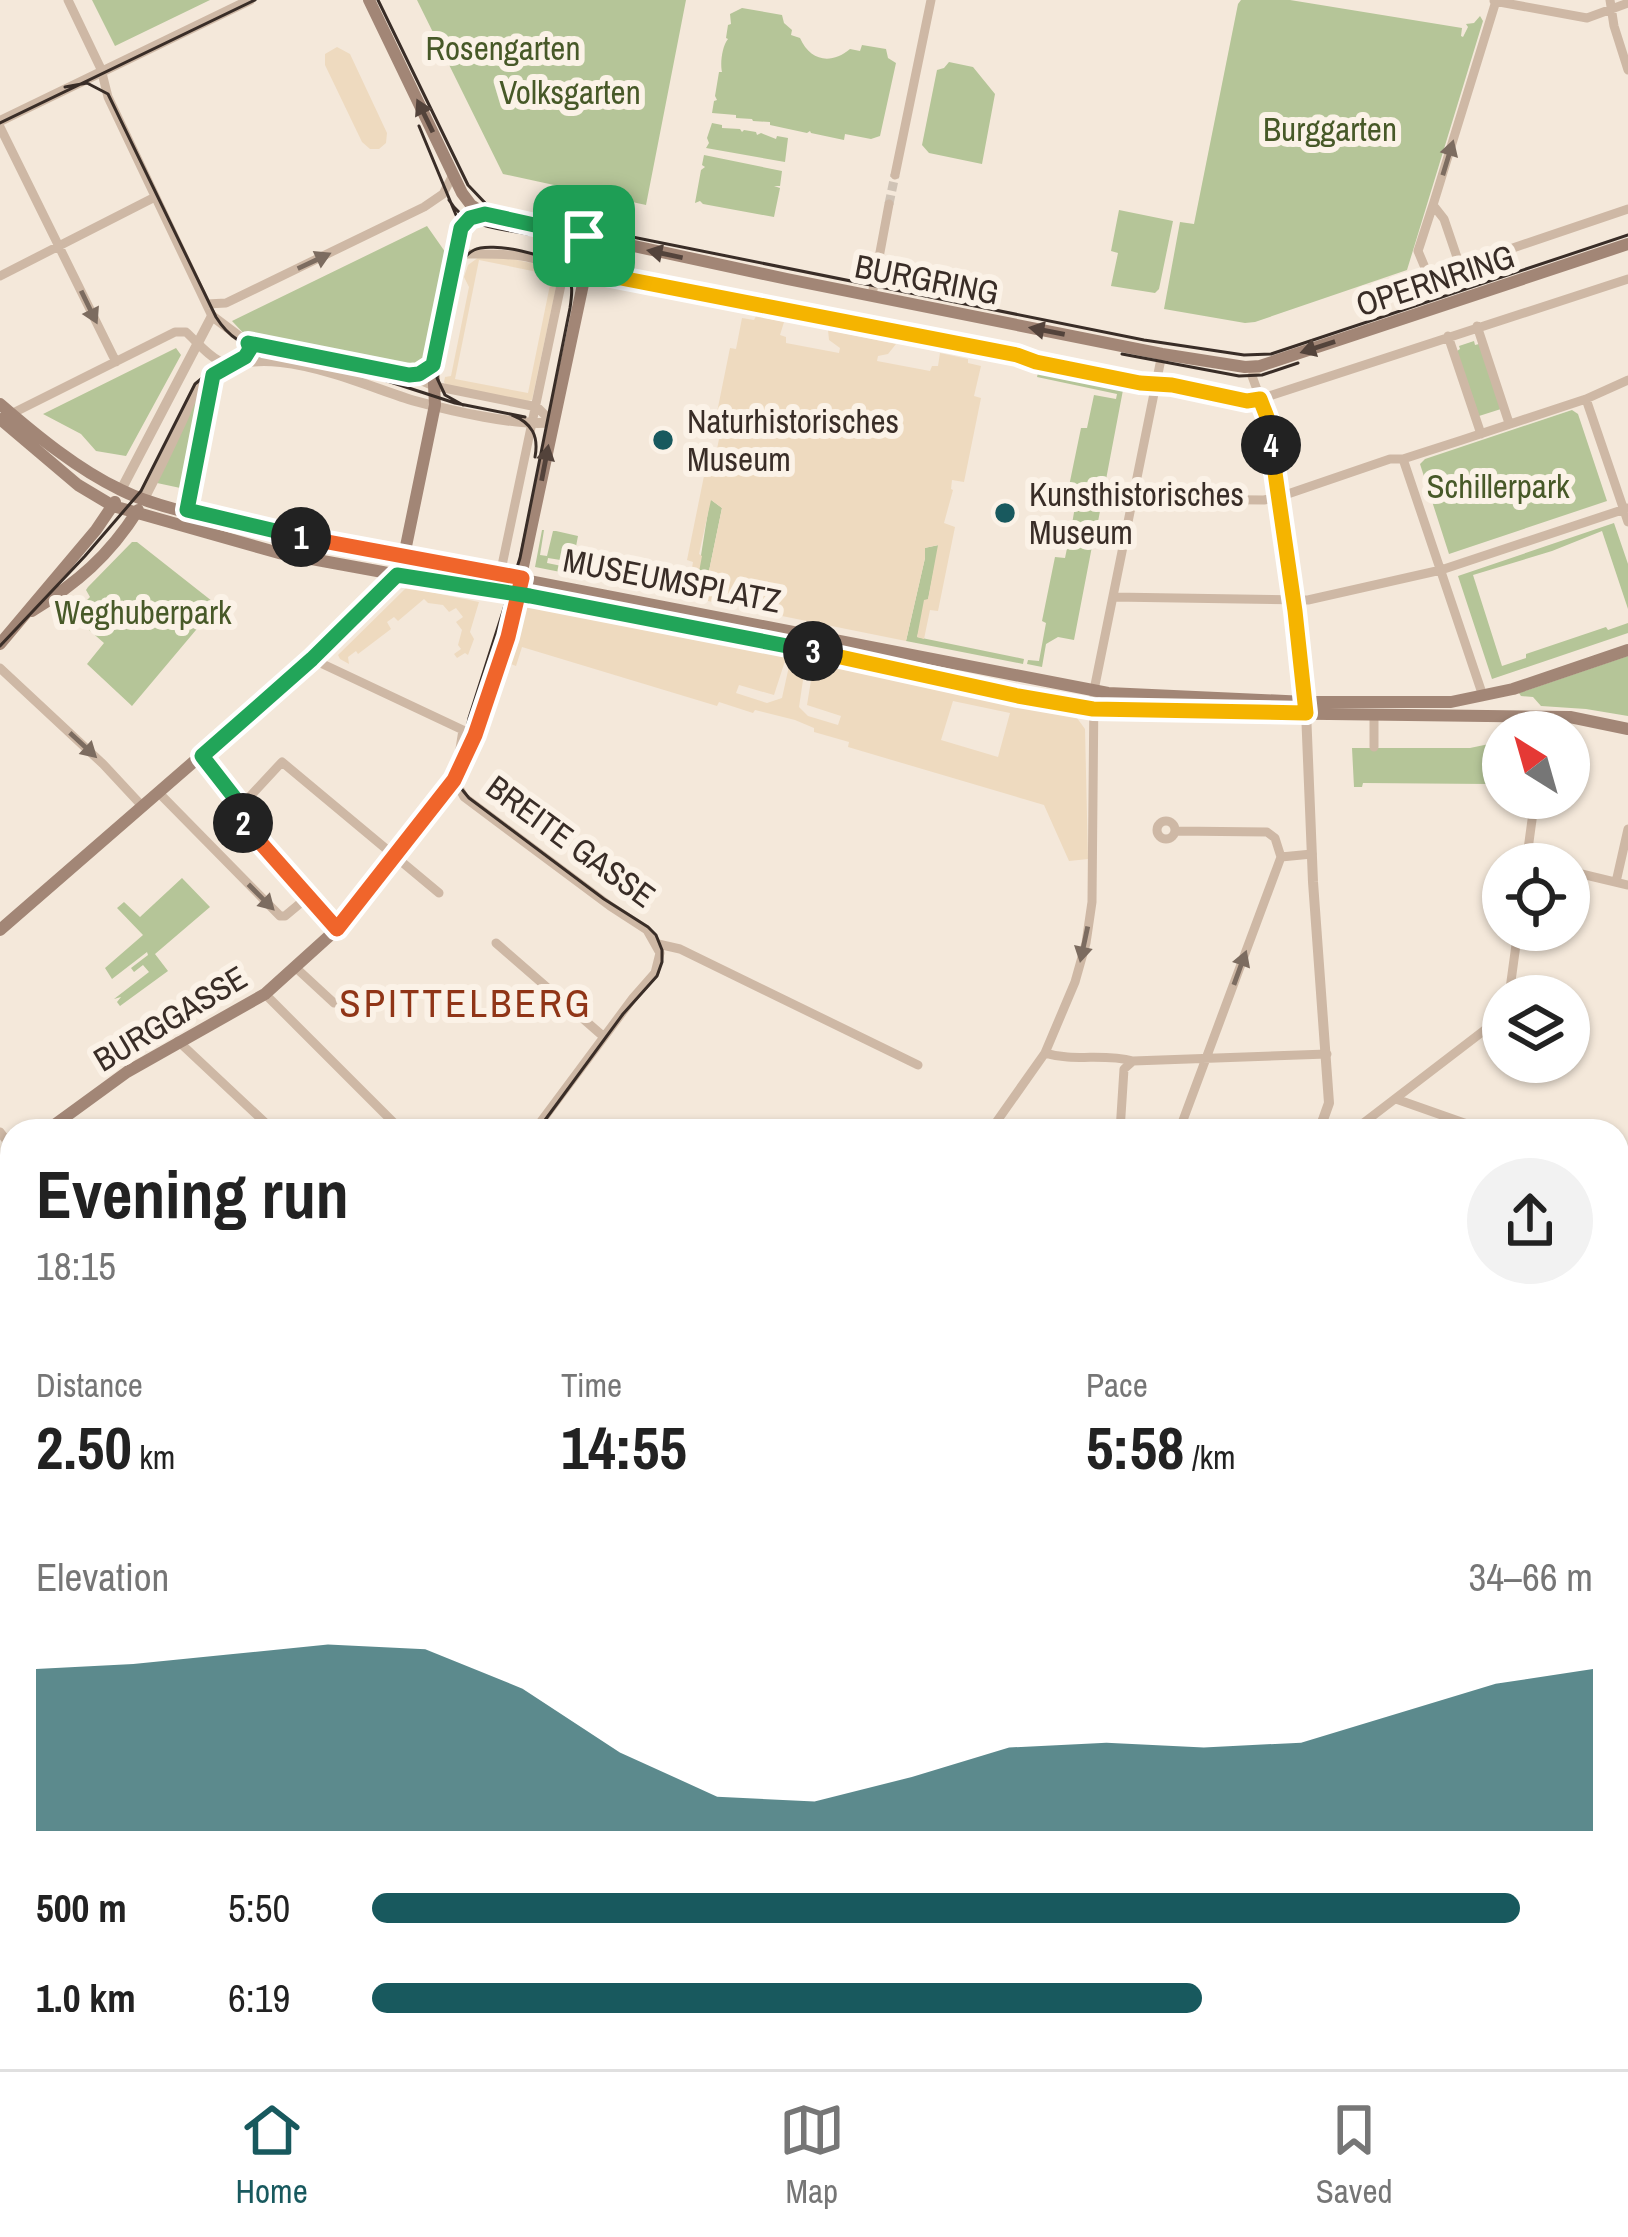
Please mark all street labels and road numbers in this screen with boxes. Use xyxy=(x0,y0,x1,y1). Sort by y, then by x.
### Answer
street label: OPERNRING xyxy=(1350,234,1520,326)
street label: BURGRING xyxy=(851,243,1003,315)
street label: MUSEUMSPLATZ xyxy=(560,537,784,623)
street label: BREITE GASSE xyxy=(478,765,664,917)
street label: BURGGASSE xyxy=(85,955,255,1081)

